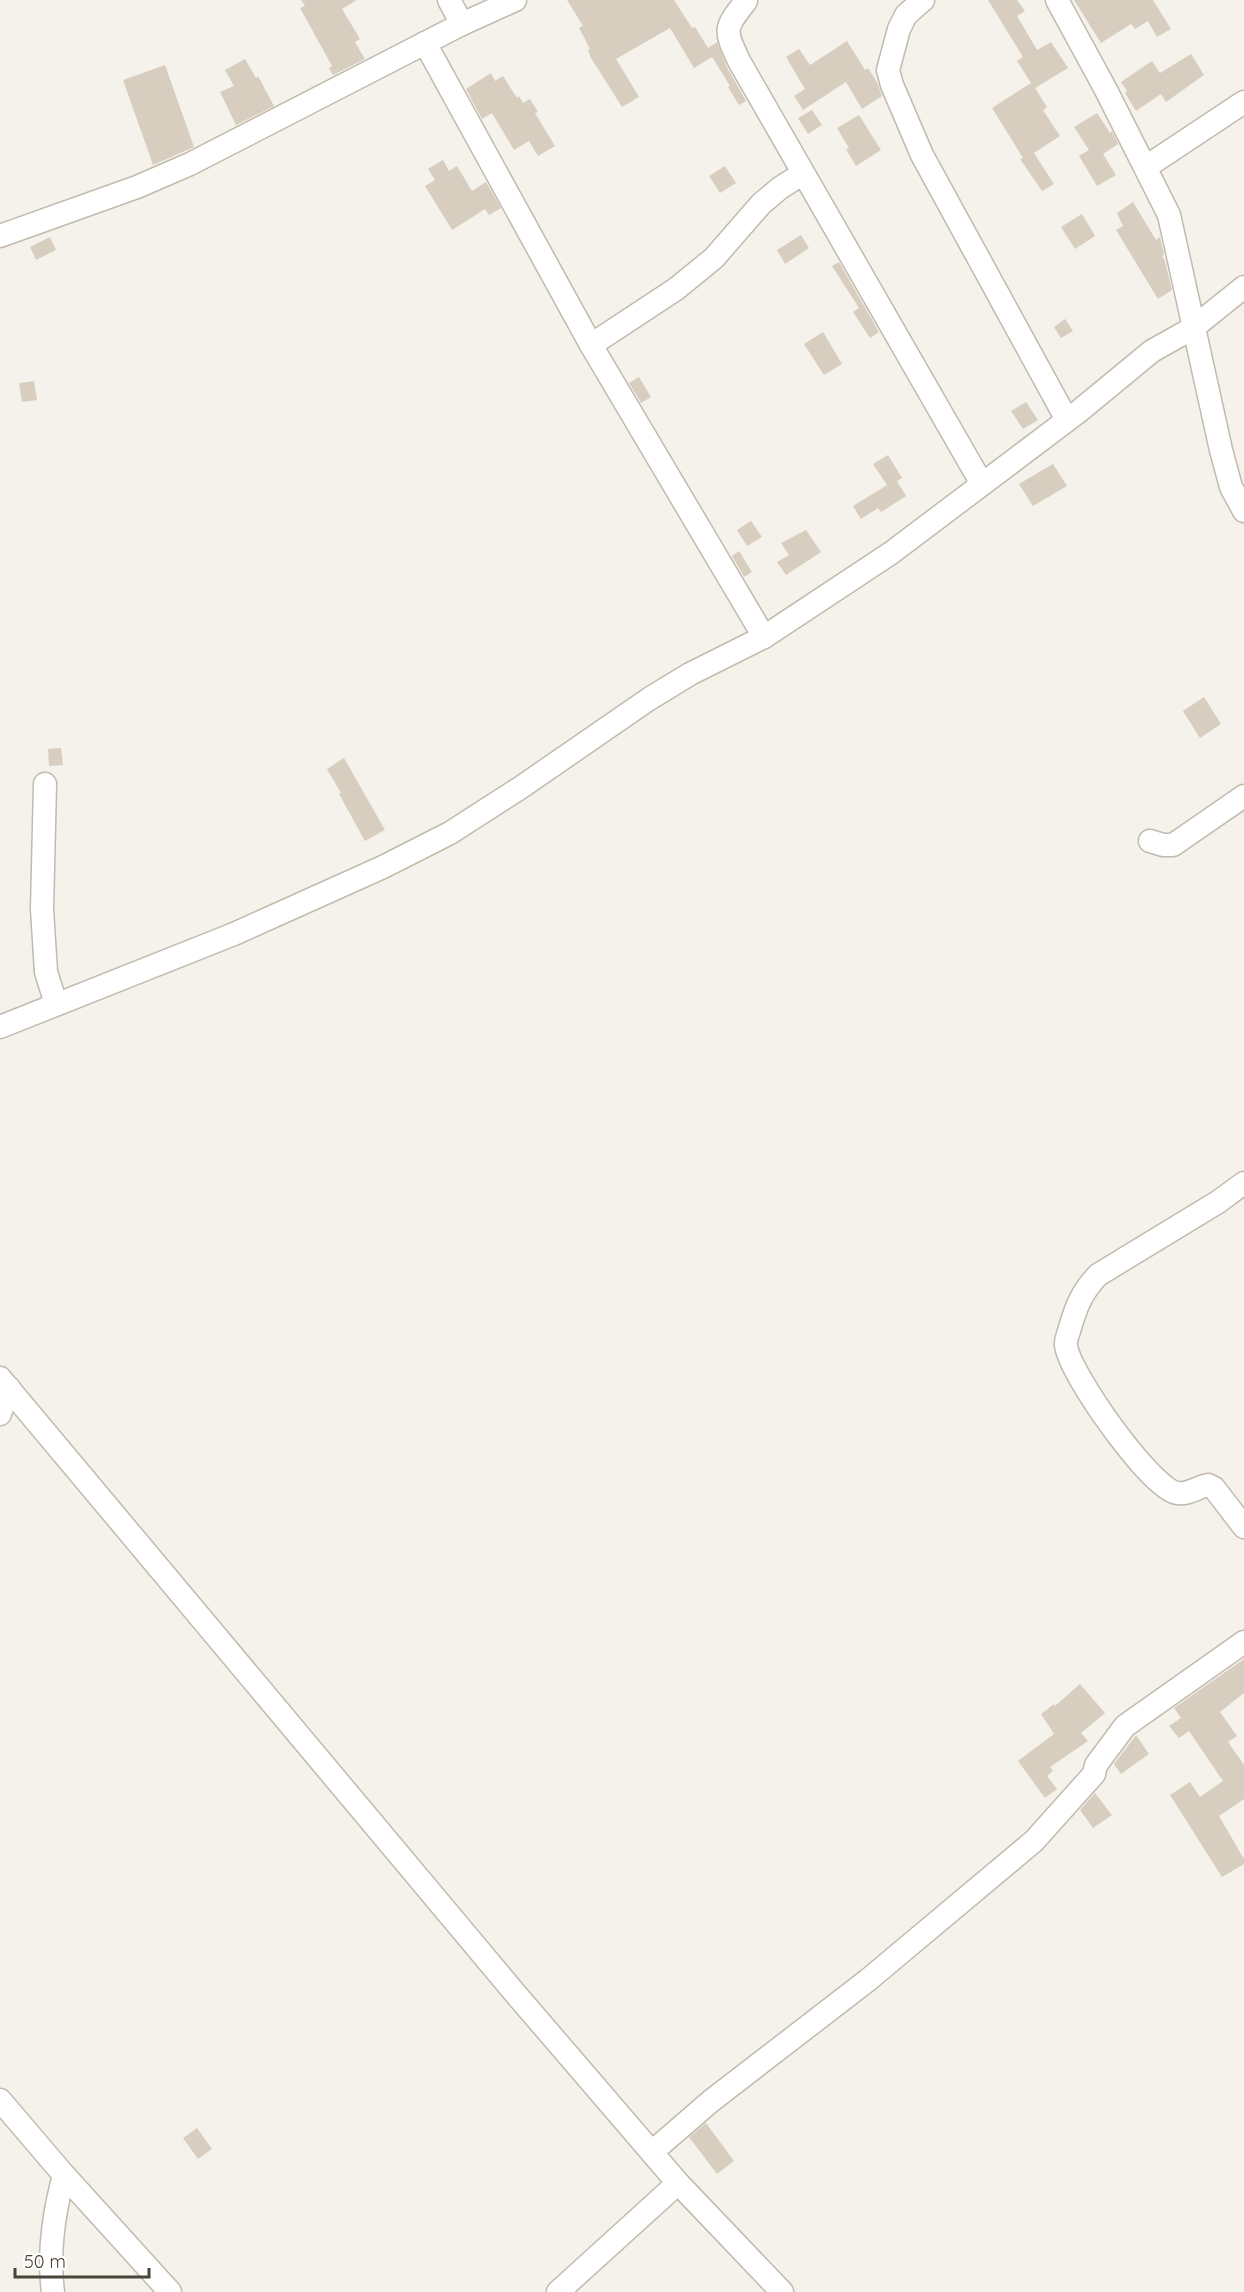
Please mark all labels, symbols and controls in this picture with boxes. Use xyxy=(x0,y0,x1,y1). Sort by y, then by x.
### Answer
scale bar xyxy=(15,2241,148,2279)
text: 50 m xyxy=(24,2250,66,2273)

